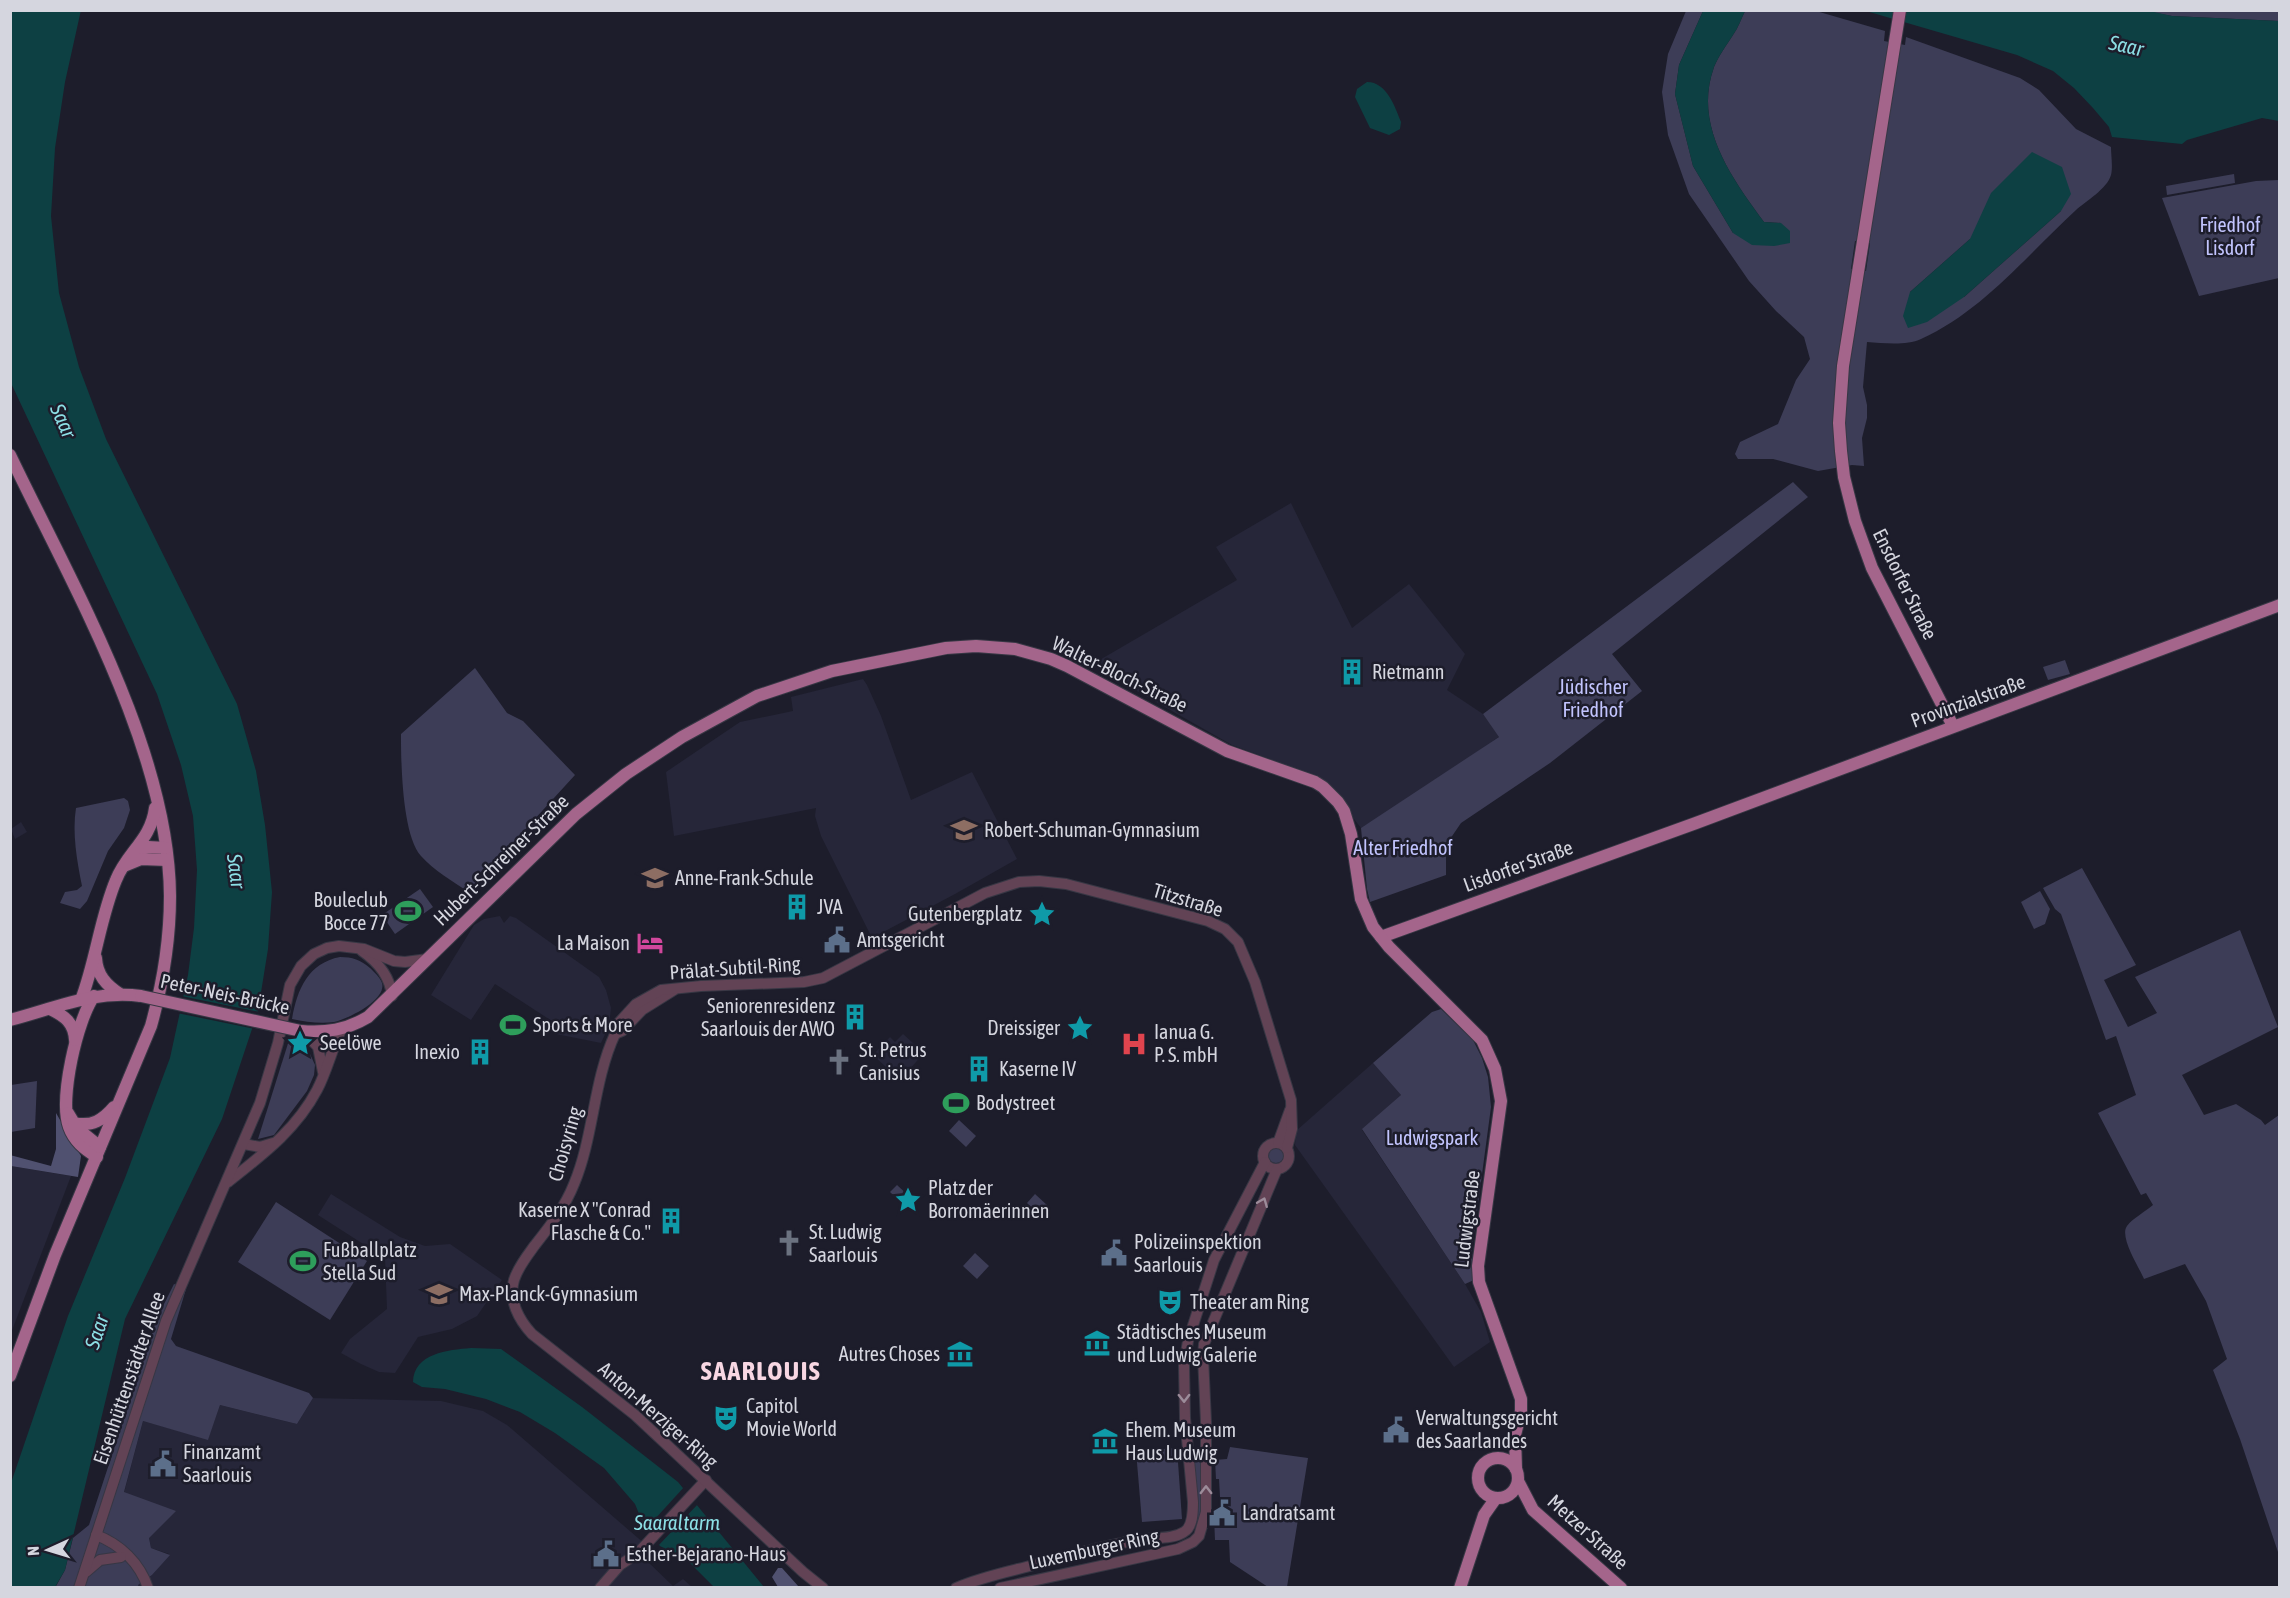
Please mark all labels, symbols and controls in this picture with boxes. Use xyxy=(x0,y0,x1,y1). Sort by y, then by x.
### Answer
water label: Saar xyxy=(2106,29,2146,61)
park label: Friedhof Lisdorf xyxy=(2199,213,2261,259)
water label: Saar xyxy=(46,399,82,442)
street label: Ensdorfer Straße xyxy=(1869,525,1942,643)
street label: Walter-Bloch-Straße xyxy=(1049,631,1192,716)
building icon: Rietmann xyxy=(1337,657,1367,687)
place label: Rietmann xyxy=(1372,660,1445,683)
street label: Provinzialstraße xyxy=(1908,669,2028,732)
park label: Jüdischer Friedhof xyxy=(1558,675,1629,721)
street label: Hubert-Schreiner-Straße xyxy=(428,789,573,930)
school or university icon: Robert-Schuman-Gymnasium xyxy=(949,815,979,845)
place label: Robert-Schuman-Gymnasium xyxy=(984,818,1200,841)
street label: Lisdorfer Straße xyxy=(1460,835,1576,896)
park label: Alter Friedhof xyxy=(1353,836,1453,859)
water label: Saar xyxy=(223,851,251,890)
school or university icon: Anne-Frank-Schule xyxy=(640,863,670,893)
place label: Anne-Frank-Schule xyxy=(675,866,814,889)
street label: Titzstraße xyxy=(1150,878,1226,921)
place label: Bouleclub Bocce 77 xyxy=(314,888,388,934)
building icon: JVA xyxy=(782,892,812,922)
place label: JVA xyxy=(817,895,843,918)
sports icon: Bouleclub Bocce 77 xyxy=(393,896,423,926)
place icon: Gutenbergplatz xyxy=(1027,899,1057,929)
place label: Gutenbergplatz xyxy=(908,902,1022,925)
public building icon: Amtsgericht xyxy=(822,925,852,955)
hotel icon: La Maison xyxy=(635,928,665,958)
place label: Amtsgericht xyxy=(857,928,945,951)
place label: La Maison xyxy=(557,931,630,954)
street label: Prälat-Subtil-Ring xyxy=(669,951,802,984)
street label: Peter-Neis-Brücke xyxy=(158,969,292,1018)
place label: Seniorenresidenz Saarlouis der AWO xyxy=(701,994,835,1040)
building icon: Seniorenresidenz Saarlouis der AWO xyxy=(840,1002,870,1032)
sports icon: Sports & More xyxy=(498,1010,528,1040)
place label: Sports & More xyxy=(533,1013,632,1036)
place icon: Dreissiger xyxy=(1065,1013,1095,1043)
place label: Dreissiger xyxy=(987,1016,1061,1039)
place label: Ianua G. P. S. mbH xyxy=(1154,1020,1218,1066)
place icon: Seelöwe xyxy=(285,1028,315,1058)
hospital icon: Ianua G. P. S. mbH xyxy=(1119,1029,1149,1059)
place label: Seelöwe xyxy=(320,1031,382,1054)
building icon: Inexio xyxy=(465,1037,495,1067)
place label: St. Petrus Canisius xyxy=(859,1038,927,1084)
place label: Inexio xyxy=(414,1040,460,1063)
church icon: St. Petrus Canisius xyxy=(824,1047,854,1077)
building icon: Kaserne IV xyxy=(964,1054,994,1084)
place label: Kaserne IV xyxy=(999,1057,1076,1080)
sports icon: Bodystreet xyxy=(941,1088,971,1118)
place label: Bodystreet xyxy=(976,1091,1055,1114)
street label: Choisyring xyxy=(543,1103,586,1184)
park label: Ludwigspark xyxy=(1386,1126,1478,1149)
street label: Ludwigstraße xyxy=(1449,1169,1484,1269)
place label: Platz der Borromäerinnen xyxy=(928,1176,1050,1222)
place icon: Platz der Borromäerinnen xyxy=(893,1185,923,1215)
place label: Kaserne X "Conrad Flasche & Co." xyxy=(518,1198,651,1244)
one-way arrow xyxy=(1256,1198,1268,1209)
building icon: Kaserne X "Conrad Flasche & Co." xyxy=(656,1206,686,1236)
place label: St. Ludwig Saarlouis xyxy=(809,1220,882,1266)
church icon: St. Ludwig Saarlouis xyxy=(774,1228,804,1258)
place label: Polizeiinspektion Saarlouis xyxy=(1134,1230,1262,1276)
place label: Fußballplatz Stella Sud xyxy=(323,1238,416,1284)
public building icon: Polizeiinspektion Saarlouis xyxy=(1099,1238,1129,1268)
sports icon: Fußballplatz Stella Sud xyxy=(288,1246,318,1276)
school or university icon: Max-Planck-Gymnasium xyxy=(424,1279,454,1309)
place label: Max-Planck-Gymnasium xyxy=(459,1282,638,1305)
theatre icon: Theater am Ring xyxy=(1155,1287,1185,1317)
street label: Eisenhüttenstädter Allee xyxy=(88,1288,169,1467)
place label: Theater am Ring xyxy=(1190,1290,1309,1313)
water label: Saar xyxy=(79,1311,113,1353)
place label: Städtisches Museum und Ludwig Galerie xyxy=(1117,1320,1267,1366)
museum icon: Städtisches Museum und Ludwig Galerie xyxy=(1082,1328,1112,1358)
museum icon: Autres Choses xyxy=(945,1339,975,1369)
place label: Autres Choses xyxy=(839,1342,940,1365)
district label: SAARLOUIS xyxy=(701,1356,821,1386)
street label: Anton-Merziger-Ring xyxy=(594,1357,723,1473)
place label: Capitol Movie World xyxy=(746,1394,837,1440)
one-way arrow xyxy=(1178,1394,1190,1403)
theatre icon: Capitol Movie World xyxy=(711,1403,741,1433)
place label: Verwaltungsgericht des Saarlandes xyxy=(1416,1406,1558,1452)
public building icon: Verwaltungsgericht des Saarlandes xyxy=(1381,1415,1411,1445)
place label: Ehem. Museum Haus Ludwig xyxy=(1125,1418,1236,1464)
museum icon: Ehem. Museum Haus Ludwig xyxy=(1090,1426,1120,1456)
place label: Finanzamt Saarlouis xyxy=(183,1440,261,1486)
public building icon: Finanzamt Saarlouis xyxy=(148,1449,178,1479)
one-way arrow xyxy=(1200,1486,1212,1495)
street label: Metzer Straße xyxy=(1543,1489,1633,1574)
public building icon: Landratsamt xyxy=(1207,1498,1237,1528)
place label: Landratsamt xyxy=(1242,1501,1336,1524)
water label: Saaraltarm xyxy=(633,1510,720,1534)
north arrow xyxy=(18,1520,78,1580)
street label: Luxemburger Ring xyxy=(1027,1523,1161,1573)
public building icon: Esther-Bejarano-Haus xyxy=(591,1539,621,1569)
place label: Esther-Bejarano-Haus xyxy=(626,1542,786,1565)
text: N xyxy=(24,1546,42,1556)

